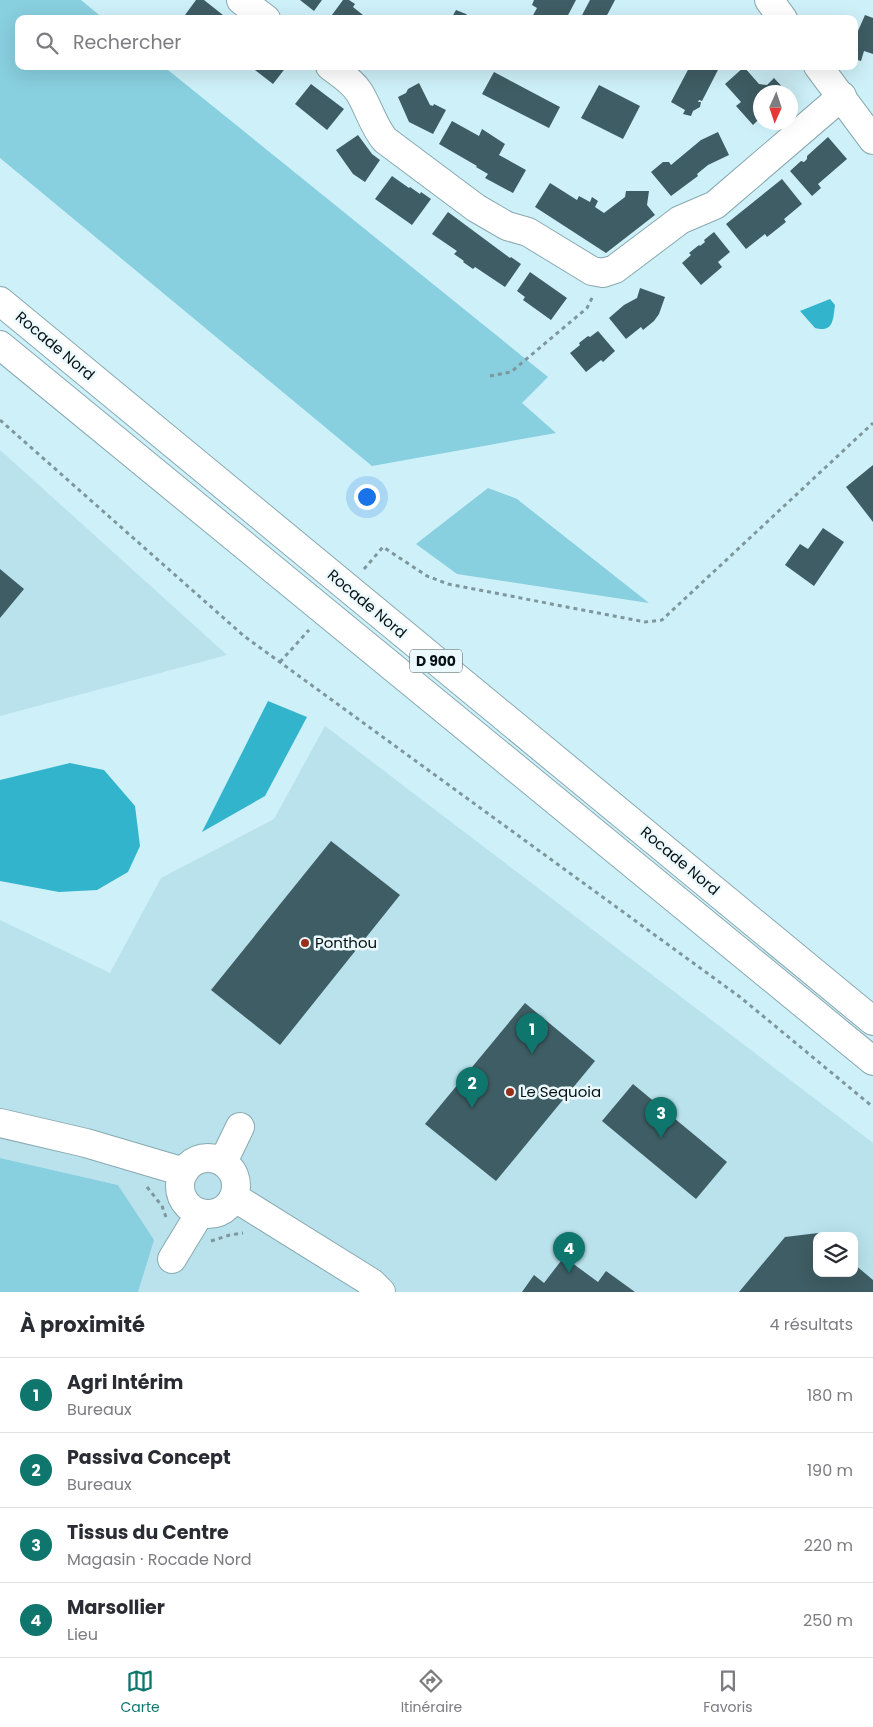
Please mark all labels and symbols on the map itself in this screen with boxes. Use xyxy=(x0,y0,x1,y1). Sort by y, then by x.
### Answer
north arrow xyxy=(753,85,798,130)
street label: Rocade Nord xyxy=(11,306,99,385)
your location xyxy=(354,484,380,510)
street label: Rocade Nord xyxy=(323,564,411,643)
road number: D 900 xyxy=(410,649,462,672)
street label: Rocade Nord xyxy=(636,821,724,900)
place label: Ponthou xyxy=(315,932,377,953)
marker: Ponthou xyxy=(299,937,311,949)
pin: 1 xyxy=(516,1013,548,1054)
pin: 2 xyxy=(456,1067,488,1108)
place label: Le Sequoia xyxy=(520,1081,601,1102)
marker: Le Sequoia xyxy=(504,1086,516,1098)
pin: 3 xyxy=(645,1097,677,1138)
pin: 4 xyxy=(553,1232,585,1273)

